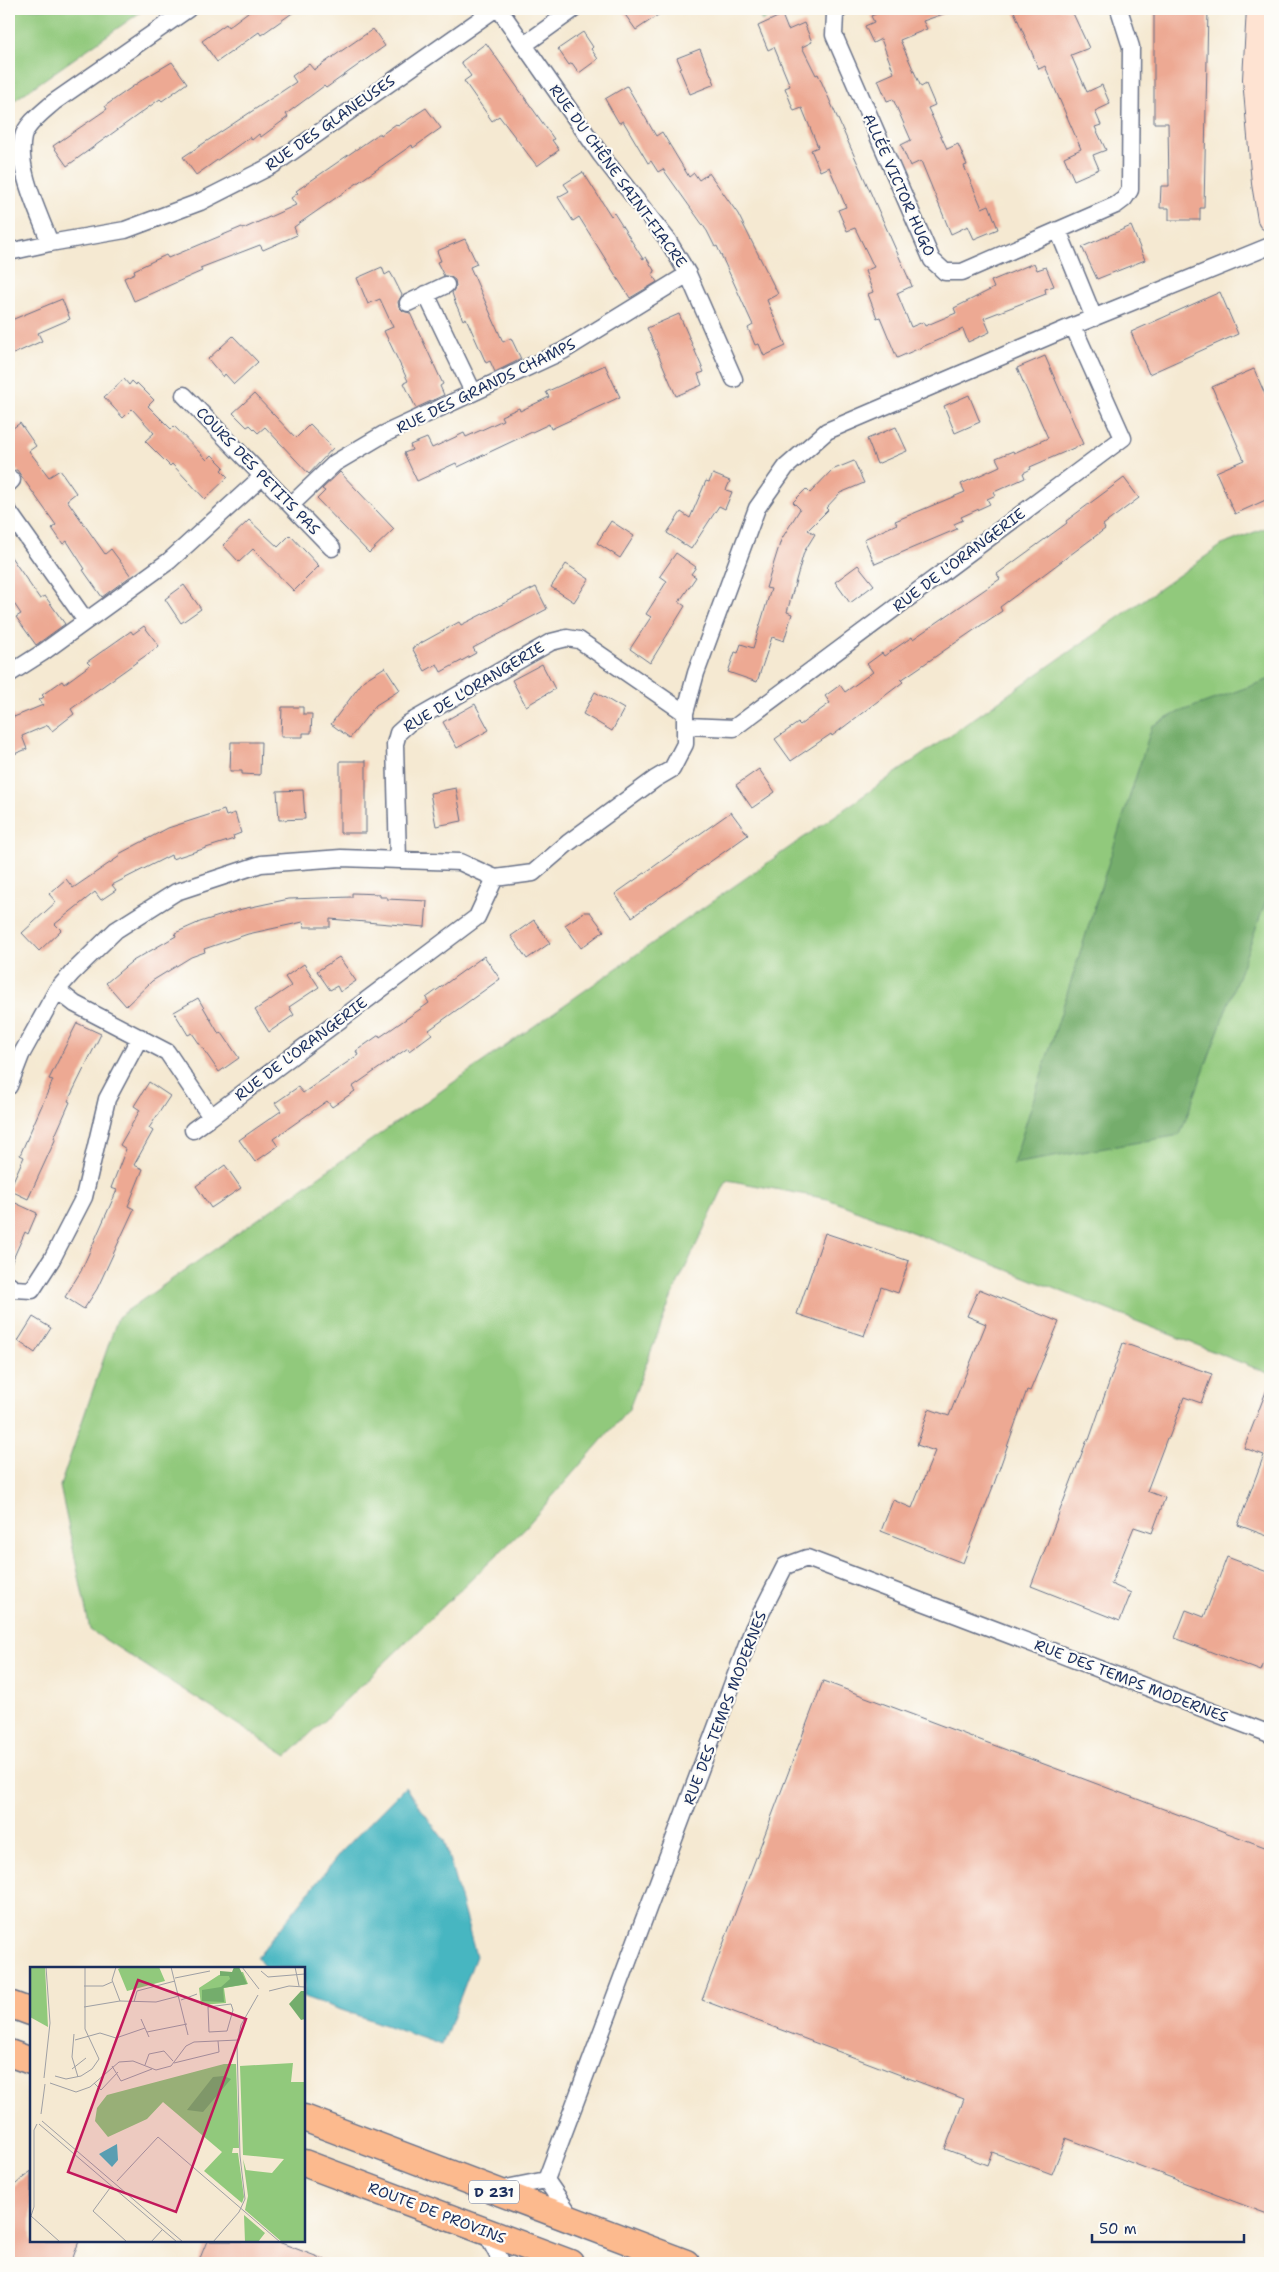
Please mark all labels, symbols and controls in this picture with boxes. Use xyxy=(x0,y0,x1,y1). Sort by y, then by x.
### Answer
street label: RUE DES GLANEUSES xyxy=(261,71,399,175)
street label: RUE DU CHÊNE SAINT-FIACRE xyxy=(545,80,692,272)
street label: ALLÉE VICTOR HUGO xyxy=(859,110,940,259)
street label: RUE DES GRANDS CHAMPS xyxy=(393,334,579,438)
street label: COURS DES PETITS PAS xyxy=(192,403,324,539)
street label: RUE DE L'ORANGERIE xyxy=(889,504,1029,616)
street label: RUE DE L'ORANGERIE xyxy=(400,637,548,737)
street label: RUE DE L'ORANGERIE xyxy=(231,993,371,1105)
street label: RUE DES TEMPS MODERNES xyxy=(679,1608,771,1808)
street label: RUE DES TEMPS MODERNES xyxy=(1031,1635,1231,1727)
inset map xyxy=(30,1967,305,2242)
street label: ROUTE DE PROVINS xyxy=(365,2178,509,2248)
road number: D 231 xyxy=(469,2180,519,2204)
scale bar xyxy=(1092,2212,1244,2244)
text: 50 m xyxy=(1099,2219,1137,2239)

